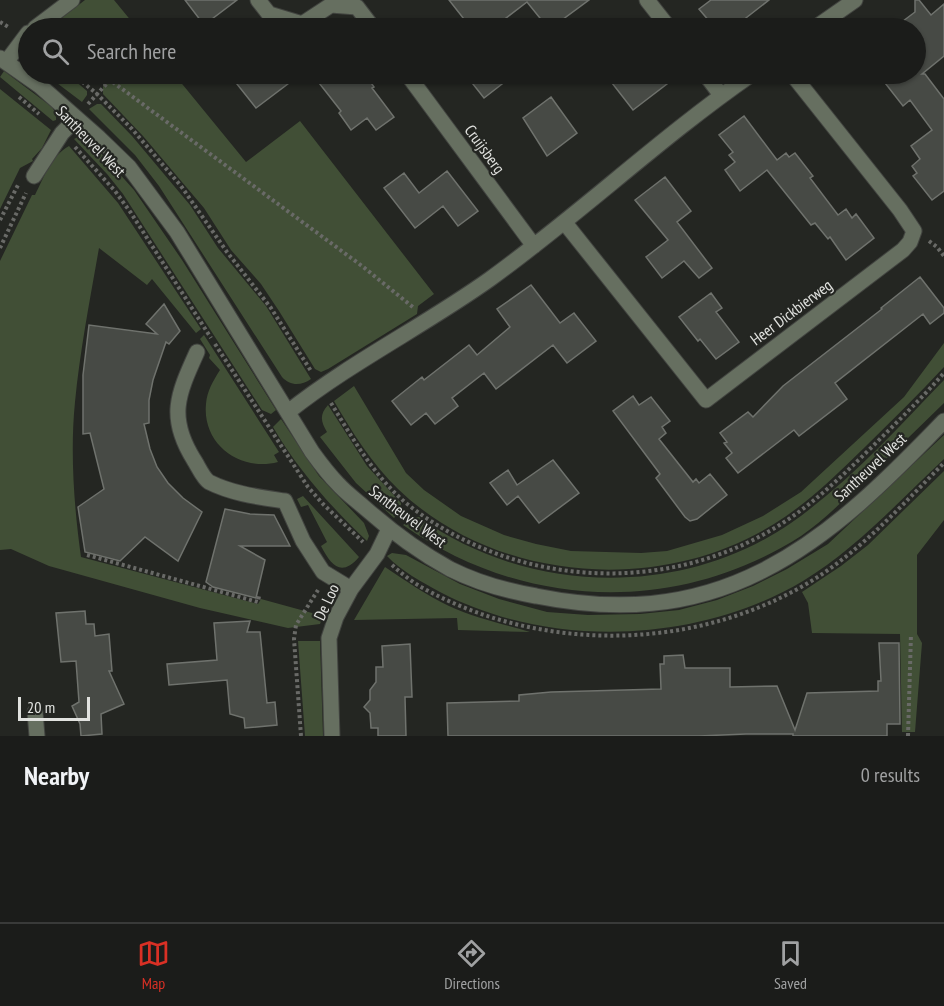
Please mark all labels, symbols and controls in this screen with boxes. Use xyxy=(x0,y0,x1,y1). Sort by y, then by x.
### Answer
search box xyxy=(18,18,926,84)
icon: search xyxy=(39,35,72,68)
text: Search here xyxy=(87,37,176,65)
street label: Santheuvel West xyxy=(52,101,130,181)
street label: Cruijsberg xyxy=(461,121,509,177)
street label: Heer Dickbierweg xyxy=(746,275,836,349)
street label: Santheuvel West xyxy=(830,428,911,506)
street label: Santheuvel West xyxy=(365,480,451,552)
street label: De Loo xyxy=(309,580,343,624)
scale bar xyxy=(18,694,90,722)
text: 20 m xyxy=(27,697,55,717)
text: Nearby xyxy=(24,759,89,792)
text: 0 results xyxy=(861,762,920,788)
tab: Map xyxy=(137,937,170,993)
tab: Directions xyxy=(444,937,500,993)
tab: Saved xyxy=(774,937,807,993)

